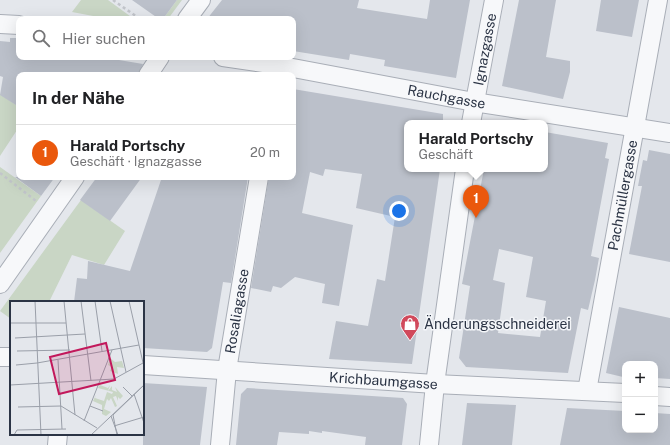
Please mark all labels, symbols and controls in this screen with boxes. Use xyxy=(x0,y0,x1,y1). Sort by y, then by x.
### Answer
street label: Ignazgasse xyxy=(470,12,499,87)
search box xyxy=(16,16,296,60)
icon: search xyxy=(30,27,52,49)
text: Hier suchen xyxy=(62,30,145,47)
street label: Rauchgasse xyxy=(406,82,487,112)
text: In der Nähe xyxy=(32,88,125,108)
popup xyxy=(404,120,548,172)
text: Harald Portschy xyxy=(418,130,534,147)
text: Harald Portschy xyxy=(70,137,185,154)
street label: Pachmüllergasse xyxy=(605,139,640,252)
text: 1 xyxy=(42,145,48,160)
text: 20 m xyxy=(250,145,280,160)
text: Geschäft xyxy=(418,147,473,162)
text: Geschäft · Ignazgasse xyxy=(70,154,202,169)
pin: 1 xyxy=(463,185,489,218)
your location xyxy=(389,201,409,221)
street label: Rosaliagasse xyxy=(222,267,252,355)
inset map xyxy=(10,301,144,435)
shop icon: Änderungsschneiderei xyxy=(399,313,421,341)
place label: Änderungsschneiderei xyxy=(424,314,571,332)
map controls xyxy=(622,361,658,433)
button: + xyxy=(622,361,658,397)
street label: Krichbaumgasse xyxy=(329,369,438,392)
button: − xyxy=(622,397,658,433)

